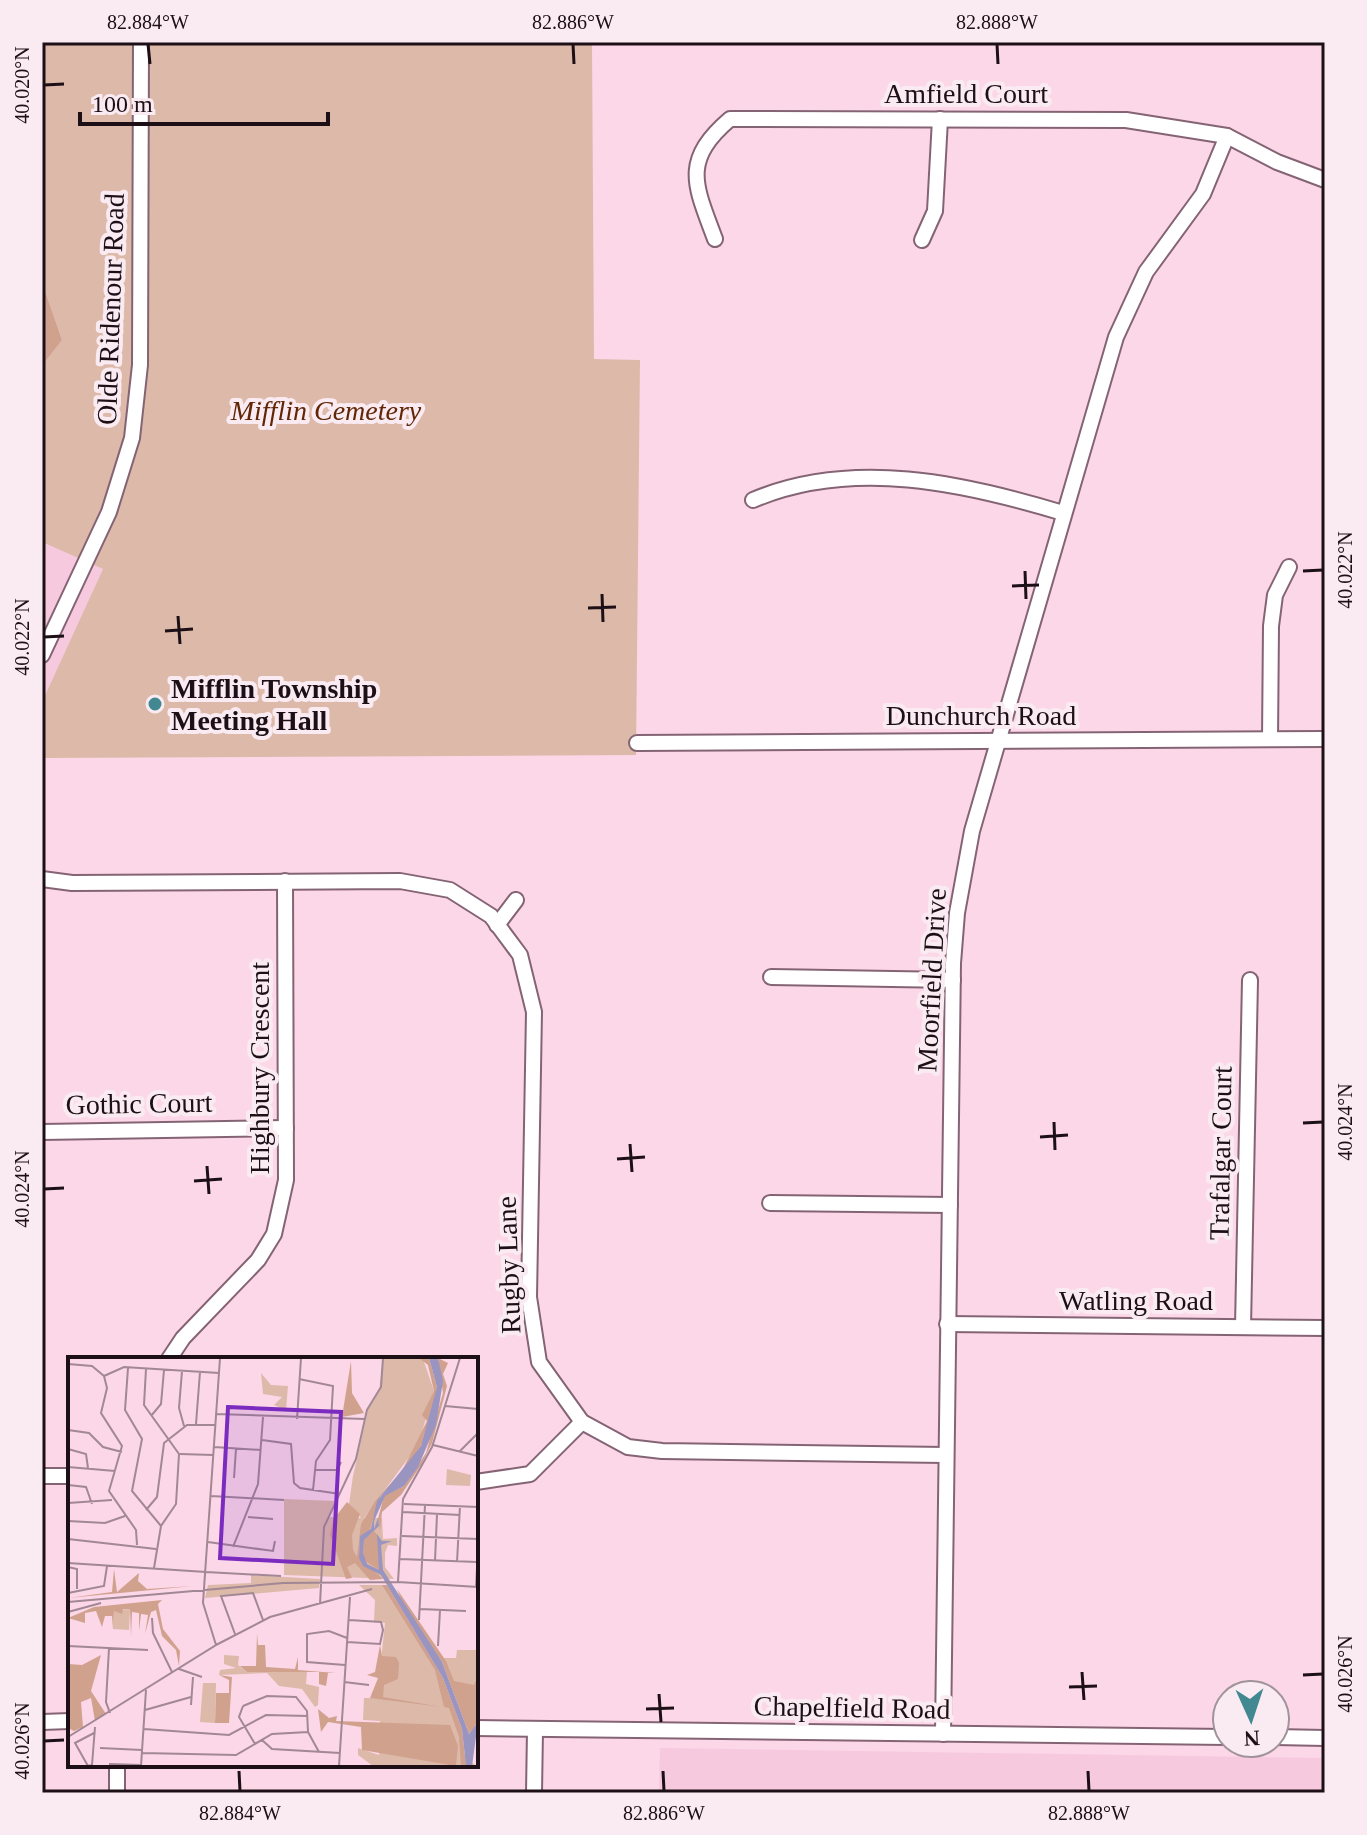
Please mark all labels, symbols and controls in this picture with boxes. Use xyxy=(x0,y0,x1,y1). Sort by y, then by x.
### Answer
text: 82.884°W xyxy=(107,11,189,33)
text: 82.886°W xyxy=(532,11,614,33)
text: 82.888°W xyxy=(956,11,1038,33)
text: 40.020°N xyxy=(11,46,33,124)
scale bar xyxy=(80,76,328,126)
street label: Amfield Court xyxy=(884,78,1048,109)
text: 100 m xyxy=(92,91,153,117)
street label: Olde Ridenour Road xyxy=(91,193,130,425)
park label: Mifflin Cemetery xyxy=(230,395,422,426)
text: 40.022°N xyxy=(1334,531,1356,609)
text: 40.022°N xyxy=(11,598,33,676)
place label: Mifflin Township Meeting Hall xyxy=(171,673,377,736)
marker: Mifflin Township Meeting Hall xyxy=(146,695,164,713)
street label: Dunchurch Road xyxy=(886,700,1076,731)
street label: Moorfield Drive xyxy=(911,887,952,1073)
street label: Highbury Crescent xyxy=(244,962,275,1174)
street label: Trafalgar Court xyxy=(1203,1066,1238,1240)
text: 40.024°N xyxy=(1334,1083,1356,1161)
street label: Gothic Court xyxy=(65,1087,213,1120)
text: 40.024°N xyxy=(11,1150,33,1228)
street label: Rugby Lane xyxy=(491,1196,526,1334)
street label: Watling Road xyxy=(1059,1285,1213,1316)
inset map xyxy=(68,1357,478,1767)
text: 40.026°N xyxy=(1334,1635,1356,1713)
north arrow xyxy=(1211,1679,1291,1759)
street label: Chapelfield Road xyxy=(753,1690,951,1725)
text: 40.026°N xyxy=(11,1702,33,1780)
text: N xyxy=(1243,1726,1261,1751)
text: 82.884°W xyxy=(199,1802,281,1824)
text: 82.886°W xyxy=(623,1802,705,1824)
text: 82.888°W xyxy=(1048,1802,1130,1824)

